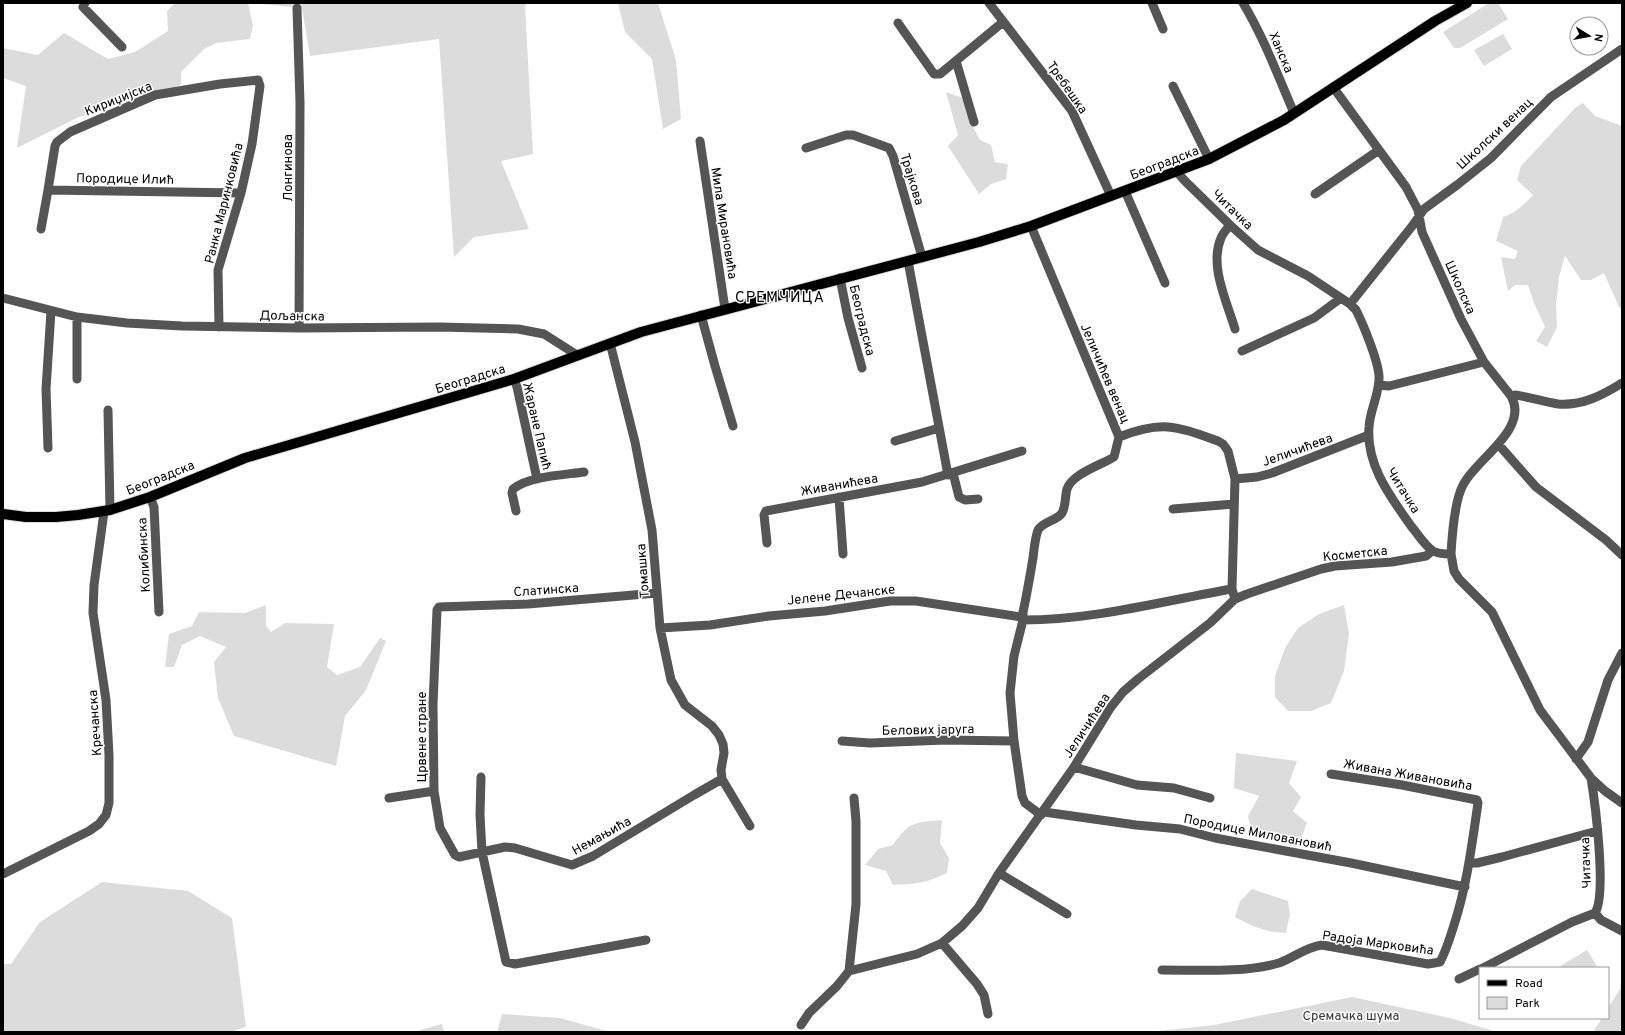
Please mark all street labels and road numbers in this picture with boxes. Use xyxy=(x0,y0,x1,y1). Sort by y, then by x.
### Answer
street label: Ханска xyxy=(1264,30,1296,76)
street label: Требешка xyxy=(1043,59,1090,117)
street label: Кириџијска xyxy=(83,79,155,121)
street label: Школски венац xyxy=(1454,95,1537,174)
street label: Лонгинова xyxy=(281,134,297,202)
street label: Ранка Маринковића xyxy=(202,142,248,265)
street label: Београдска xyxy=(1128,143,1201,184)
street label: Трајкова xyxy=(896,152,927,207)
street label: Мила Мирановића xyxy=(706,166,740,280)
street label: Породице Илић xyxy=(76,171,174,189)
street label: Читачка xyxy=(1208,187,1256,234)
street label: Школска xyxy=(1440,258,1478,317)
street label: Београдска xyxy=(845,283,878,358)
street label: Дољанска xyxy=(259,308,325,326)
street label: Јеличићев венац xyxy=(1076,321,1132,426)
street label: Београдска xyxy=(434,362,508,398)
street label: Жаране Папић xyxy=(518,381,554,472)
street label: Јеличићева xyxy=(1260,431,1335,471)
street label: Београдска xyxy=(124,458,197,500)
street label: Читачка xyxy=(1382,465,1423,517)
street label: Живанићева xyxy=(799,471,879,501)
street label: Колибинска xyxy=(135,517,155,593)
street label: Томашка xyxy=(634,543,654,599)
street label: Косметска xyxy=(1322,544,1388,566)
street label: Слатинска xyxy=(513,581,579,601)
street label: Јелене Дечанске xyxy=(786,582,896,610)
street label: Кречанска xyxy=(86,689,106,756)
street label: Јеличићева xyxy=(1061,691,1114,761)
street label: Црвене стране xyxy=(415,692,431,782)
street label: Белових јаруга xyxy=(882,722,974,740)
street label: Живана Живановића xyxy=(1342,757,1473,795)
street label: Породице Миловановић xyxy=(1182,812,1333,856)
street label: Немањића xyxy=(570,814,634,860)
street label: Читачка xyxy=(1578,837,1596,889)
street label: Радоја Марковића xyxy=(1321,928,1434,960)

